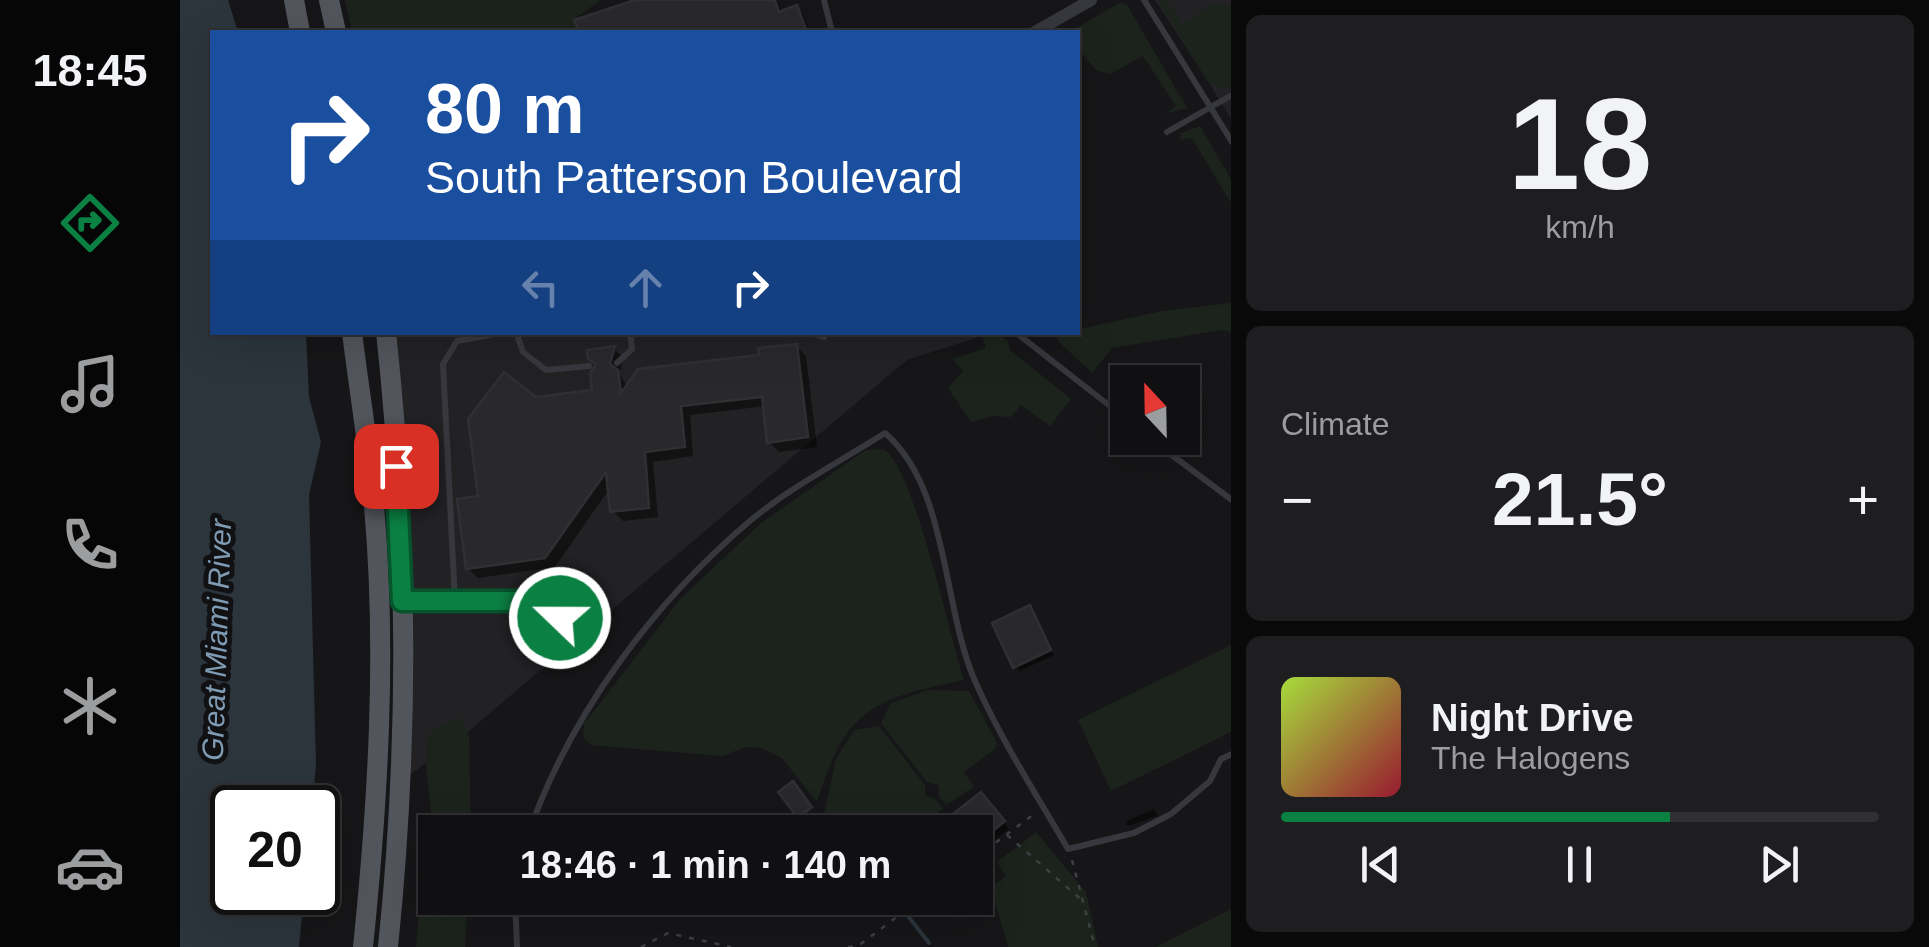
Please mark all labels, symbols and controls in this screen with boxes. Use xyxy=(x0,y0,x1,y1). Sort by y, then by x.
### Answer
text: 18:45 xyxy=(32,45,148,96)
icon: right xyxy=(260,70,390,200)
text: 80 m xyxy=(425,70,585,148)
text: 18 xyxy=(1508,71,1652,217)
text: South Patterson Boulevard xyxy=(425,152,963,203)
icon: directions xyxy=(55,188,125,258)
text: km/h xyxy=(1545,209,1615,245)
icon: left xyxy=(513,260,568,315)
icon: ahead xyxy=(618,260,673,315)
icon: right xyxy=(723,260,778,315)
icon: music xyxy=(55,349,125,419)
north arrow xyxy=(1110,365,1200,455)
map controls xyxy=(1110,365,1200,455)
text: Climate xyxy=(1281,406,1389,442)
pin xyxy=(354,424,439,509)
icon: arrive xyxy=(369,439,424,494)
text: 21.5° xyxy=(1492,457,1668,541)
text: − xyxy=(1281,469,1313,531)
text: + xyxy=(1847,469,1879,531)
icon: phone xyxy=(55,510,125,580)
water label: Great Miami River xyxy=(196,518,237,761)
position arrow xyxy=(508,566,612,670)
icon: climate xyxy=(55,671,125,741)
text: Night Drive xyxy=(1431,697,1634,739)
text: The Halogens xyxy=(1431,740,1630,776)
speed limit sign: 20 xyxy=(210,785,340,915)
icon: car xyxy=(55,832,125,902)
icon: previous xyxy=(1353,837,1408,892)
icon: pause xyxy=(1552,837,1607,892)
icon: next xyxy=(1752,837,1807,892)
text: 18:46 · 1 min · 140 m xyxy=(520,844,891,886)

